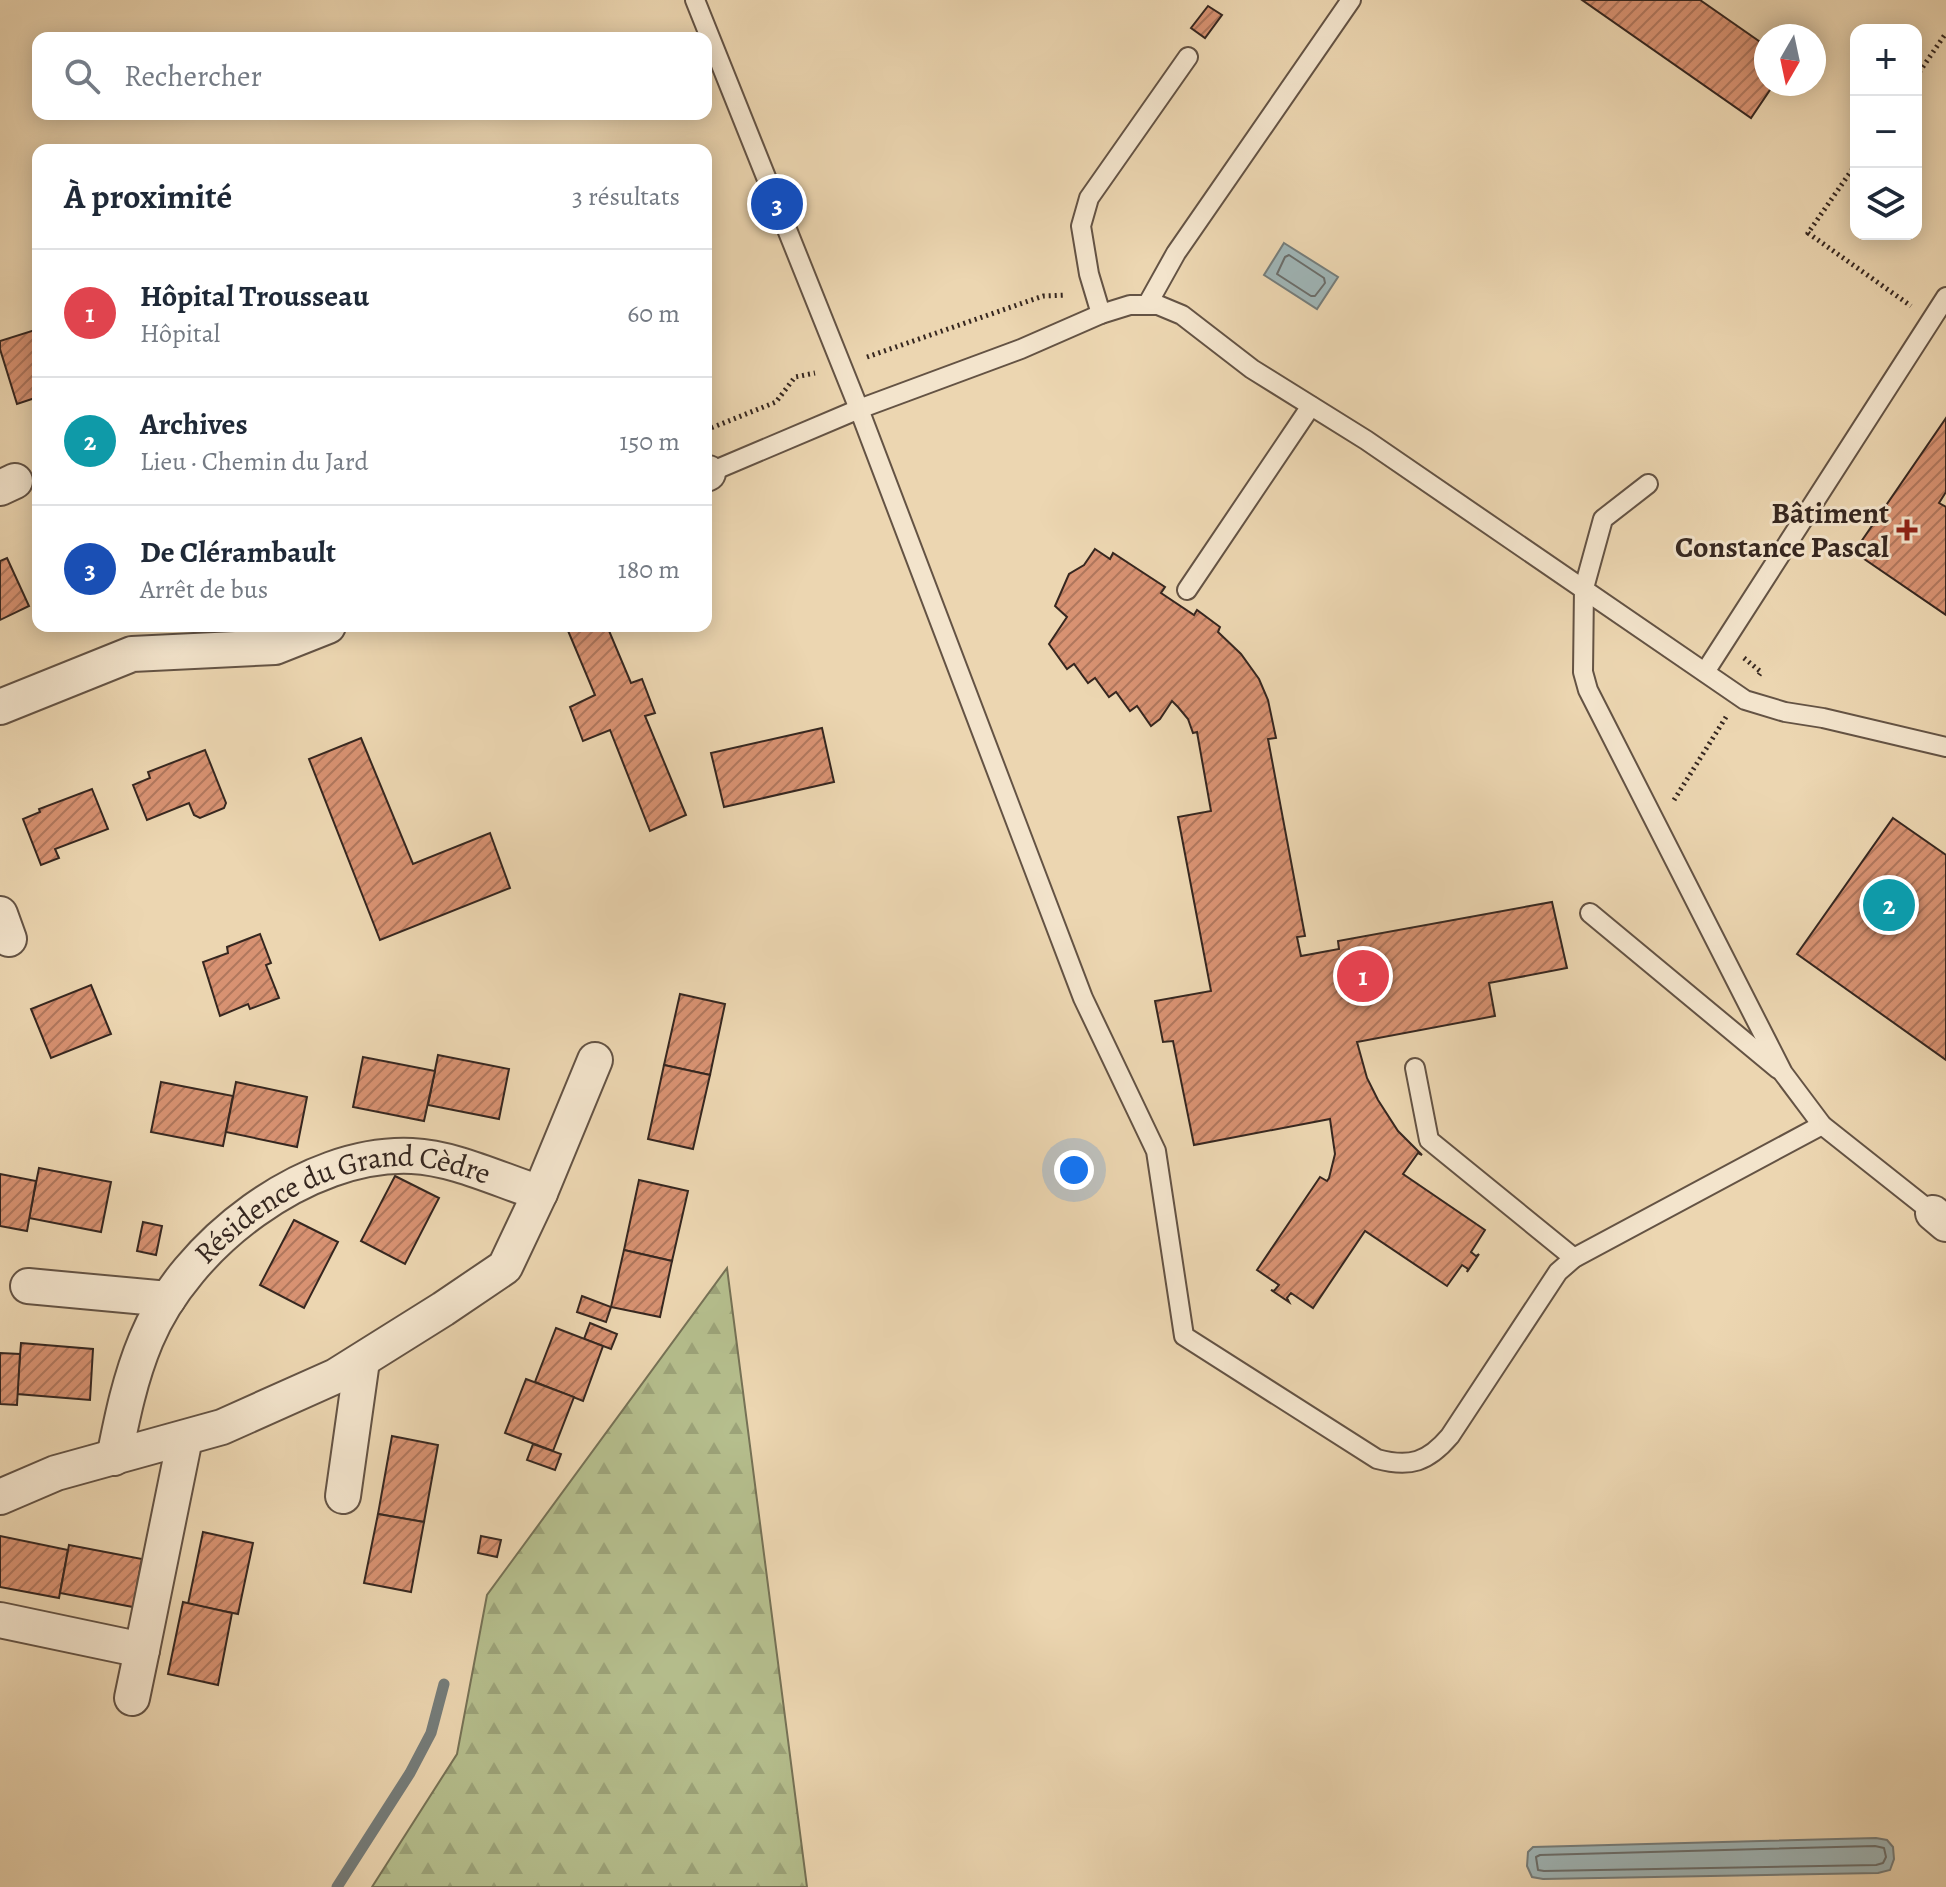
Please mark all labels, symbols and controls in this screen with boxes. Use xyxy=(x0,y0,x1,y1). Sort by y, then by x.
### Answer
north arrow xyxy=(1754,24,1826,96)
map controls xyxy=(1850,24,1922,240)
button: + xyxy=(1850,24,1922,96)
search box xyxy=(32,32,712,120)
icon: search xyxy=(60,54,104,98)
text: Rechercher xyxy=(124,56,262,96)
button: − xyxy=(1850,96,1922,168)
button: layers xyxy=(1850,168,1922,240)
text: À proximité xyxy=(64,173,232,220)
pin: 3 xyxy=(751,174,803,234)
text: 3 résultats xyxy=(572,179,680,214)
text: Hôpital Trousseau xyxy=(140,276,369,316)
text: 1 xyxy=(85,296,95,331)
text: 60 m xyxy=(627,296,680,331)
text: Hôpital xyxy=(140,316,220,351)
text: Archives xyxy=(140,404,248,444)
text: 2 xyxy=(84,424,96,459)
text: 150 m xyxy=(619,424,680,459)
text: Lieu · Chemin du Jard xyxy=(140,444,369,479)
place label: Bâtiment Constance Pascal xyxy=(1675,493,1889,567)
marker: Bâtiment Constance Pascal xyxy=(1896,519,1918,541)
text: De Clérambault xyxy=(140,532,336,572)
text: 3 xyxy=(84,552,96,587)
text: 180 m xyxy=(618,552,680,587)
text: Arrêt de bus xyxy=(140,572,268,607)
pin: 2 xyxy=(1863,875,1915,935)
pin: 1 xyxy=(1337,946,1389,1006)
street label: Résidence du Grand Cèdre xyxy=(185,1136,496,1272)
your location xyxy=(1054,1150,1094,1190)

